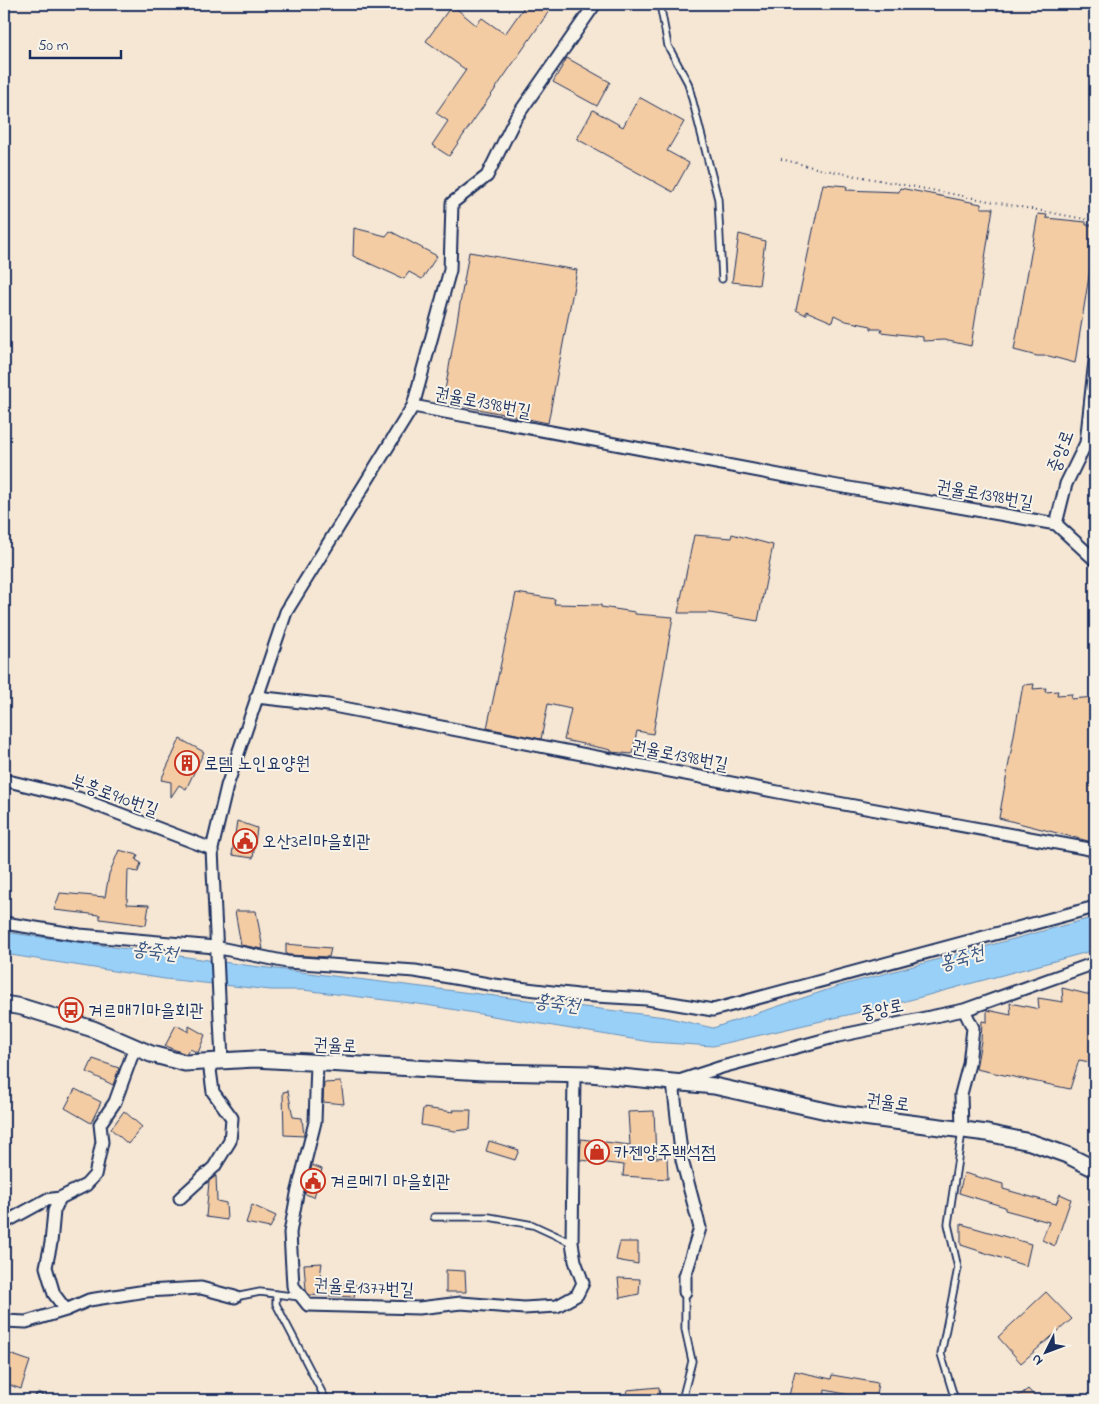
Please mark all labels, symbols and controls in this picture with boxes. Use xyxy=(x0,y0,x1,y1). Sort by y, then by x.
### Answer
scale bar xyxy=(30,28,121,60)
text: 50 m xyxy=(38,35,69,57)
street label: 권율로1398번길 xyxy=(432,382,534,426)
street label: 중앙로 xyxy=(1042,427,1082,477)
street label: 권율로1398번길 xyxy=(934,475,1036,517)
street label: 권율로1398번길 xyxy=(629,735,731,779)
building icon: 로뎀 노인요양원 xyxy=(174,750,200,776)
place label: 로뎀 노인요양원 xyxy=(204,752,310,778)
street label: 부흥로910번길 xyxy=(67,769,162,825)
public building icon: 오산3리마을회관 xyxy=(232,828,258,854)
place label: 오산3리마을회관 xyxy=(262,830,371,856)
water label: 홍죽천 xyxy=(130,936,181,969)
water label: 홍죽천 xyxy=(936,940,989,979)
water label: 홍죽천 xyxy=(532,988,583,1021)
street label: 중앙로 xyxy=(858,994,906,1028)
bus stop icon: 겨르매기마을회관 xyxy=(58,997,84,1023)
place label: 겨르매기마을회관 xyxy=(88,999,204,1025)
street label: 권율로 xyxy=(313,1033,357,1061)
street label: 권율로 xyxy=(865,1088,911,1120)
shop icon: 카젠양주백석점 xyxy=(584,1139,610,1165)
place label: 카젠양주백석점 xyxy=(614,1141,716,1167)
public building icon: 겨르메기 마을회관 xyxy=(300,1168,326,1194)
place label: 겨르메기 마을회관 xyxy=(330,1170,450,1196)
street label: 권율로1377번길 xyxy=(313,1273,415,1305)
north arrow xyxy=(1022,1326,1072,1376)
text: N xyxy=(1026,1349,1048,1370)

